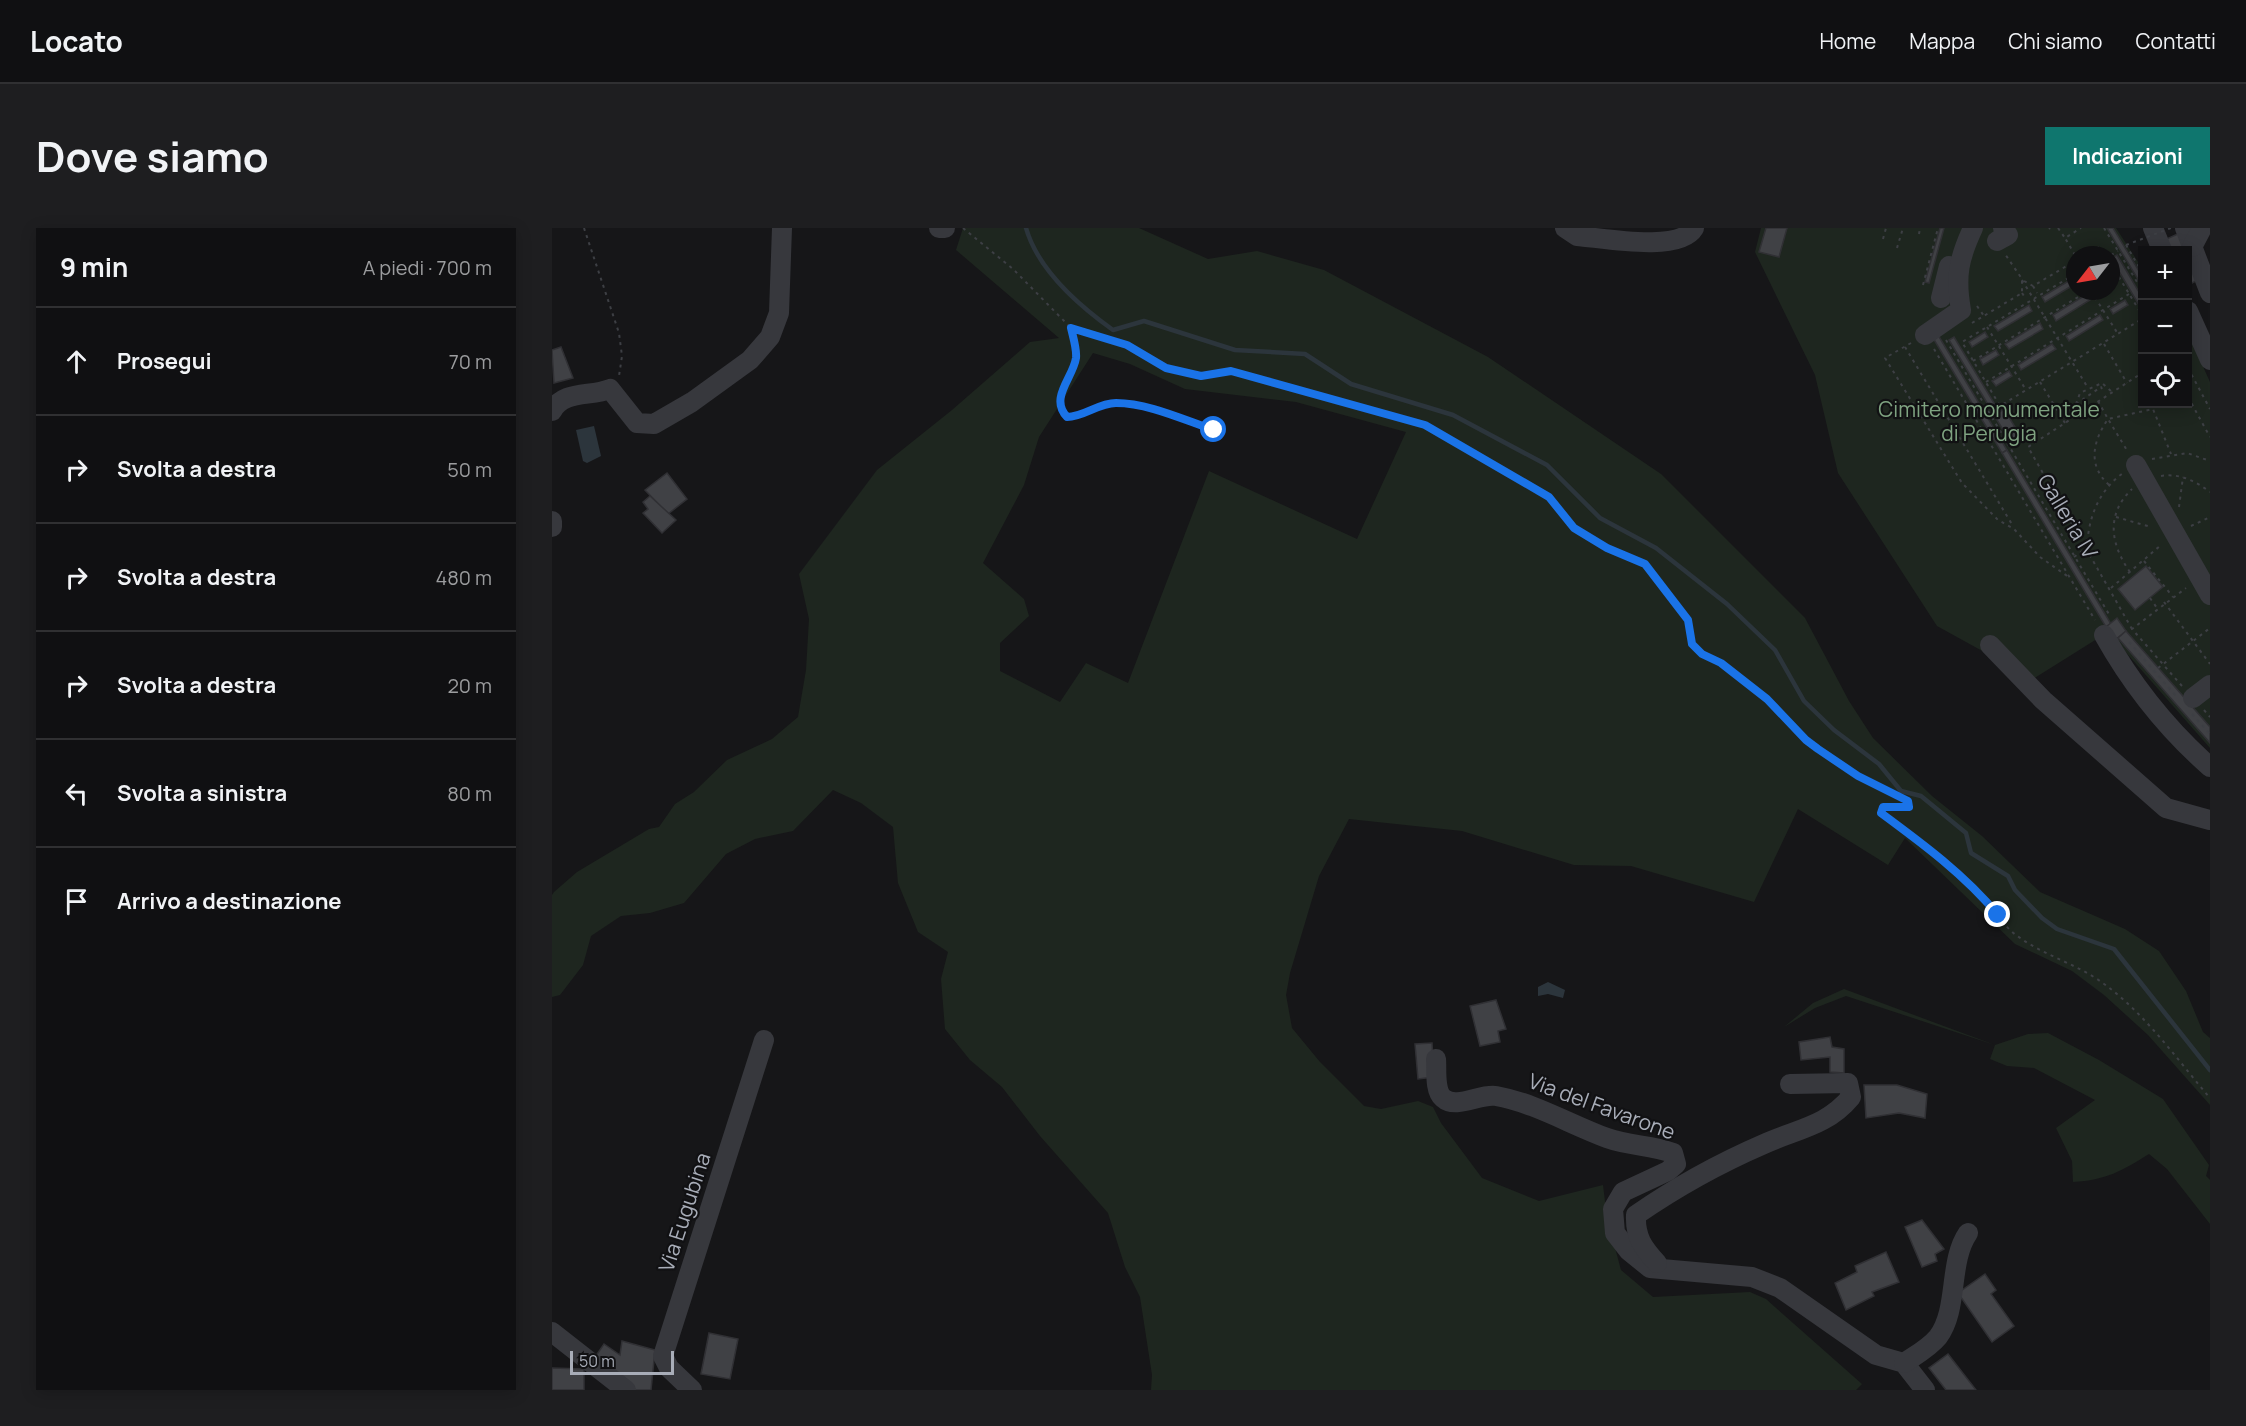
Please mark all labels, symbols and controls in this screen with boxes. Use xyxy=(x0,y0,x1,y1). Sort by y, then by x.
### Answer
text: Locato xyxy=(30,22,123,60)
text: Home xyxy=(1819,27,1876,55)
text: Mappa xyxy=(1909,27,1975,55)
text: Chi siamo xyxy=(2008,27,2103,55)
text: Contatti xyxy=(2136,27,2216,55)
text: Dove siamo xyxy=(36,127,269,185)
button: Indicazioni xyxy=(2045,127,2210,185)
north arrow xyxy=(2066,246,2120,300)
map controls xyxy=(2138,246,2192,408)
button: + xyxy=(2138,246,2192,300)
text: 9 min xyxy=(60,249,128,285)
text: A piedi · 700 m xyxy=(363,254,492,281)
button: − xyxy=(2138,300,2192,354)
icon: ahead xyxy=(60,345,93,378)
text: Prosegui xyxy=(117,346,212,376)
text: 70 m xyxy=(449,348,492,375)
button: locate xyxy=(2138,354,2192,408)
park label: Cimitero monumentale di Perugia xyxy=(1878,395,2100,447)
route start xyxy=(1200,416,1226,442)
icon: right xyxy=(60,453,93,486)
text: Svolta a destra xyxy=(117,454,276,484)
text: 50 m xyxy=(447,456,492,483)
street label: Galleria IV xyxy=(2032,468,2104,564)
icon: right xyxy=(60,561,93,594)
text: Svolta a destra xyxy=(117,562,276,592)
text: 480 m xyxy=(435,564,492,591)
icon: right xyxy=(60,669,93,702)
text: Svolta a destra xyxy=(117,670,276,700)
text: 20 m xyxy=(447,672,492,699)
icon: left xyxy=(60,777,93,810)
text: Svolta a sinistra xyxy=(117,778,287,808)
text: 80 m xyxy=(447,780,492,807)
icon: arrive xyxy=(60,885,93,918)
text: Arrivo a destinazione xyxy=(117,886,341,916)
route end xyxy=(1984,901,2010,927)
street label: Via del Favarone xyxy=(1525,1066,1679,1146)
street label: Via Eugubina xyxy=(652,1149,716,1275)
scale bar xyxy=(570,1348,674,1376)
text: 50 m xyxy=(579,1350,615,1372)

